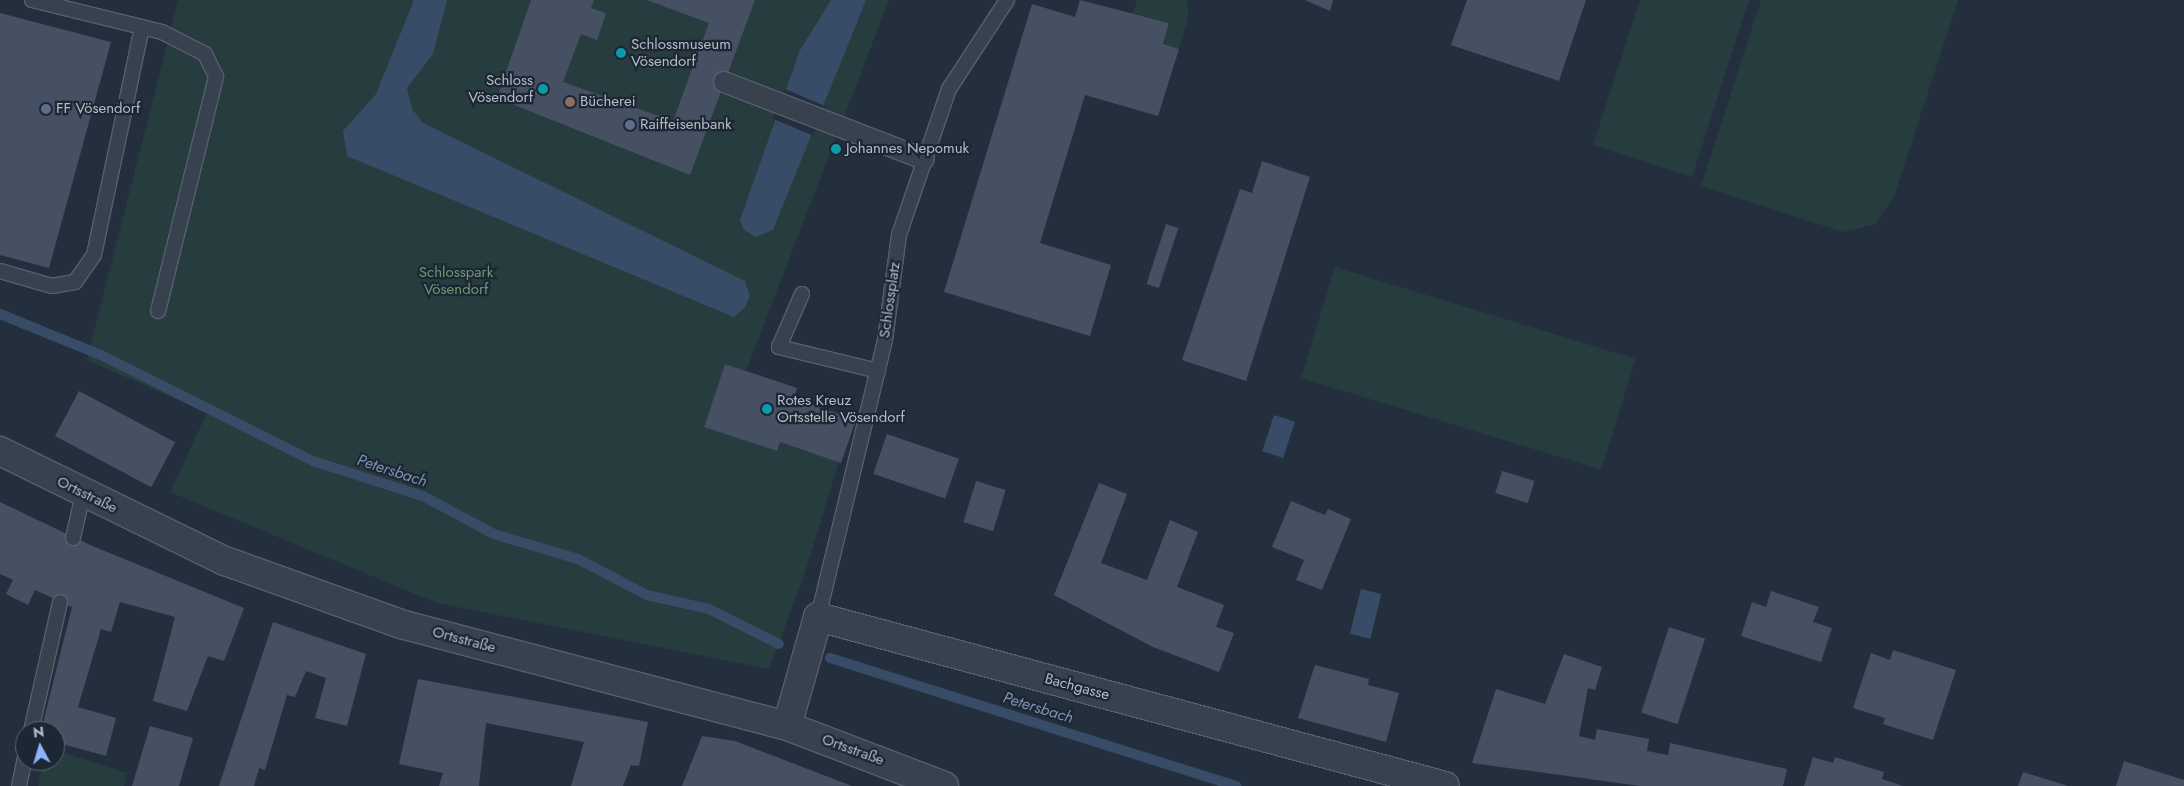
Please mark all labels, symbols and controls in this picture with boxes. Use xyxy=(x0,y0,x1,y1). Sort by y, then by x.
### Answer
place label: Schlossmuseum Vösendorf xyxy=(631,35,731,70)
marker: Schlossmuseum Vösendorf xyxy=(615,47,627,59)
place label: Schloss Vösendorf xyxy=(468,71,533,106)
marker: Schloss Vösendorf xyxy=(537,83,549,95)
place label: Bücherei xyxy=(580,93,636,111)
marker: Bücherei xyxy=(564,96,576,108)
place label: FF Vösendorf xyxy=(56,100,140,118)
marker: FF Vösendorf xyxy=(40,103,52,115)
place label: Raiffeisenbank xyxy=(640,116,732,134)
marker: Raiffeisenbank xyxy=(624,119,636,131)
place label: Johannes Nepomuk xyxy=(846,140,969,158)
marker: Johannes Nepomuk xyxy=(830,143,842,155)
street label: Schlossplatz xyxy=(876,261,904,339)
park label: Schlosspark Vösendorf xyxy=(419,263,493,298)
place label: Rotes Kreuz Ortsstelle Vösendorf xyxy=(777,391,905,426)
marker: Rotes Kreuz Ortsstelle Vösendorf xyxy=(761,403,773,415)
water label: Petersbach xyxy=(355,451,429,491)
street label: Ortsstraße xyxy=(54,473,120,517)
street label: Ortsstraße xyxy=(430,623,498,657)
street label: Bachgasse xyxy=(1043,670,1111,704)
water label: Petersbach xyxy=(1000,688,1076,728)
north arrow xyxy=(15,721,65,771)
text: N xyxy=(32,722,45,743)
street label: Ortsstraße xyxy=(819,730,887,770)

